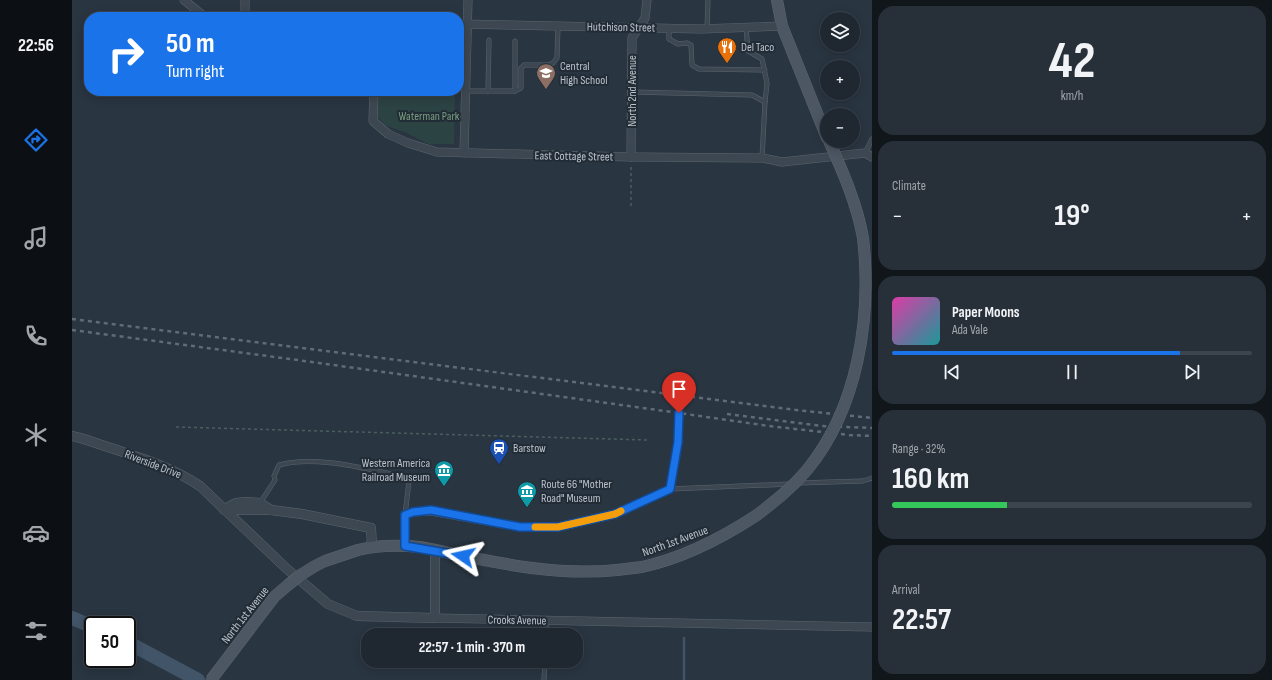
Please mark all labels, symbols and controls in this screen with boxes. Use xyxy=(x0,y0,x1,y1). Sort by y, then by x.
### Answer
map controls xyxy=(820,12,860,148)
button: layers xyxy=(820,12,860,52)
street label: Hutchison Street xyxy=(587,19,656,36)
text: 50 m xyxy=(166,27,215,60)
icon: right xyxy=(100,28,152,80)
text: 42 xyxy=(1048,30,1096,93)
text: 22:56 xyxy=(18,35,54,56)
restaurant icon: Del Taco xyxy=(716,36,738,64)
place label: Del Taco xyxy=(741,40,774,55)
street label: North 2nd Avenue xyxy=(625,55,640,127)
place label: Central High School xyxy=(560,59,607,88)
button: + xyxy=(820,60,860,100)
text: Turn right xyxy=(166,61,224,82)
school or university icon: Central High School xyxy=(535,62,557,90)
text: km/h xyxy=(1061,88,1083,104)
button: − xyxy=(820,108,860,148)
park label: Waterman Park xyxy=(399,109,460,124)
icon: directions xyxy=(22,126,50,154)
street label: East Cottage Street xyxy=(535,148,614,165)
text: Climate xyxy=(892,178,926,194)
text: 19° xyxy=(1054,198,1090,234)
text: − xyxy=(892,203,903,230)
text: + xyxy=(1241,203,1252,230)
icon: music xyxy=(22,224,50,252)
text: Paper Moons xyxy=(952,303,1020,322)
icon: phone xyxy=(22,322,50,350)
text: Ada Vale xyxy=(952,322,988,338)
icon: previous xyxy=(941,361,963,383)
icon: pause xyxy=(1061,361,1083,383)
icon: next xyxy=(1181,361,1203,383)
pin xyxy=(662,372,696,413)
icon: arrive xyxy=(668,378,690,400)
icon: climate xyxy=(22,421,50,449)
station icon: Barstow xyxy=(488,437,510,465)
place label: Barstow xyxy=(513,441,546,456)
text: Range · 32% xyxy=(892,441,946,457)
street label: Riverside Drive xyxy=(122,447,184,482)
place label: Western America Railroad Museum xyxy=(362,456,430,485)
museum icon: Western America Railroad Museum xyxy=(433,459,455,487)
text: 160 km xyxy=(892,461,969,497)
place label: Route 66 "Mother Road" Museum xyxy=(541,477,612,506)
museum icon: Route 66 "Mother Road" Museum xyxy=(516,480,538,508)
icon: car xyxy=(22,519,50,547)
street label: North 1st Avenue xyxy=(640,523,710,560)
position arrow xyxy=(442,535,484,577)
text: Arrival xyxy=(892,582,920,598)
street label: North 1st Avenue xyxy=(218,583,273,647)
text: 22:57 xyxy=(892,602,951,638)
street label: Crooks Avenue xyxy=(487,612,547,629)
speed limit sign: 50 xyxy=(84,616,136,668)
icon: filters xyxy=(22,617,50,645)
text: 22:57 · 1 min · 370 m xyxy=(419,638,525,657)

